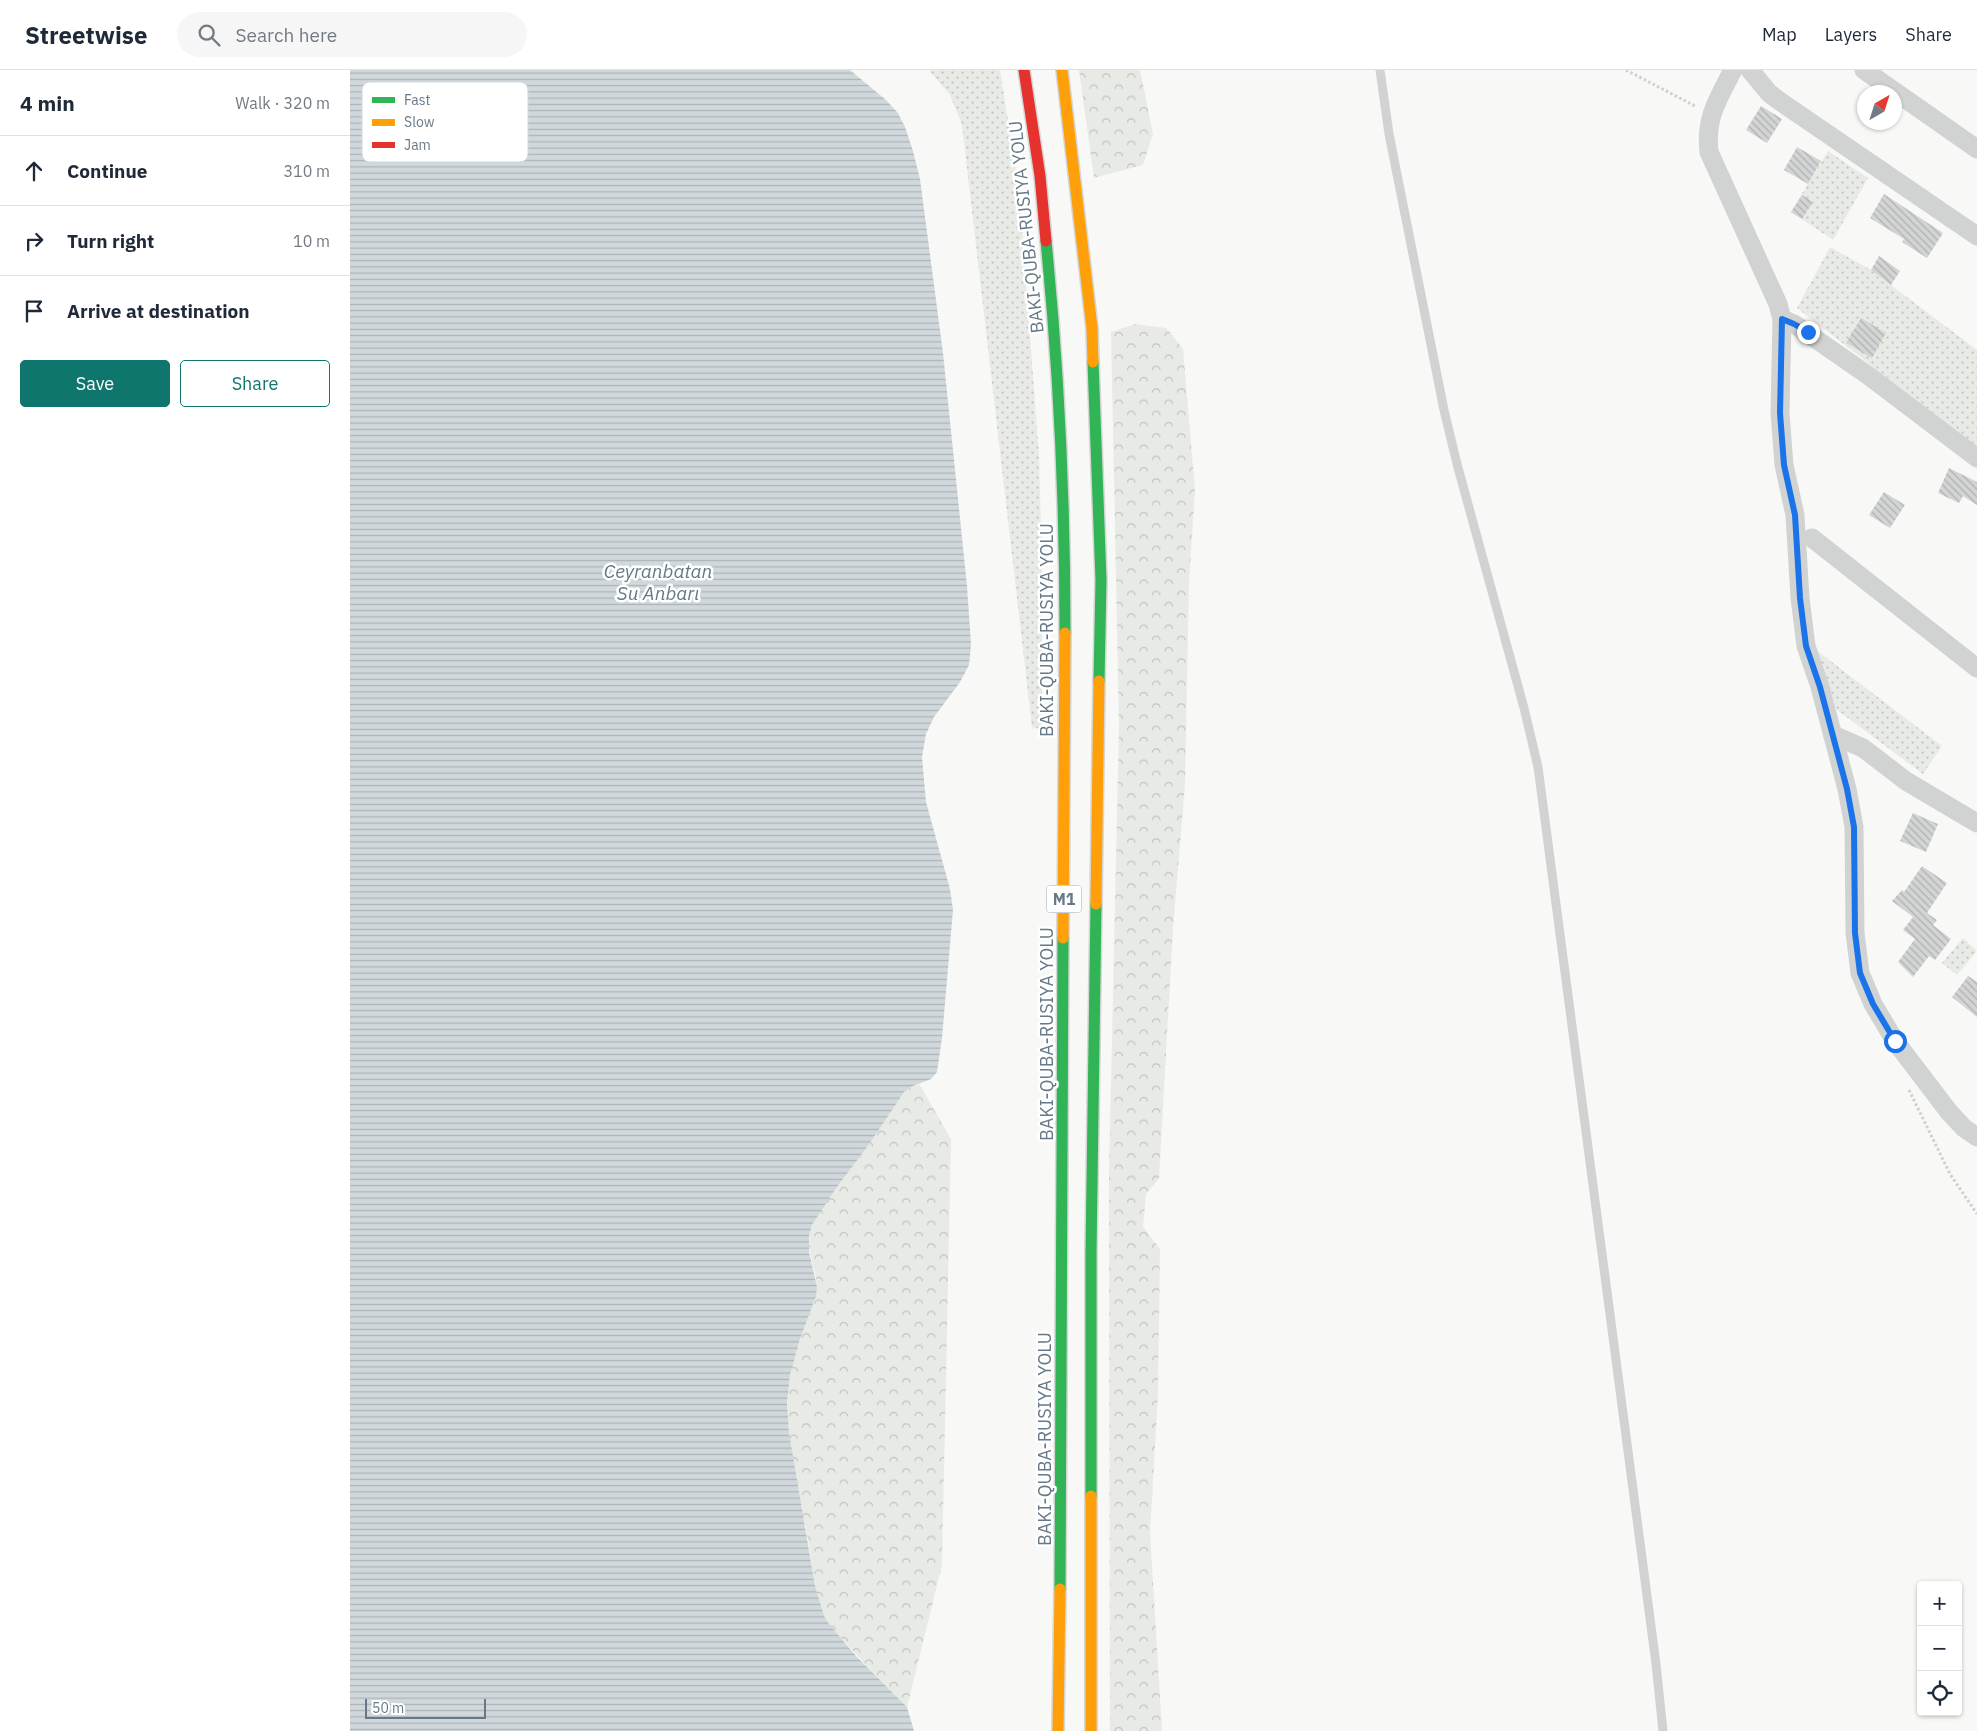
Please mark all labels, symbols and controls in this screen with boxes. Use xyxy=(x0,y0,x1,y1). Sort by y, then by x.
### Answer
search box xyxy=(177,12,527,57)
text: Streetwise xyxy=(25,19,147,51)
icon: search xyxy=(195,21,223,49)
text: Search here xyxy=(235,23,337,47)
text: Map xyxy=(1762,23,1797,46)
text: Layers xyxy=(1825,23,1877,46)
text: Share xyxy=(1905,23,1952,46)
legend xyxy=(362,82,528,162)
north arrow xyxy=(1857,85,1902,130)
text: 4 min xyxy=(20,89,75,117)
text: Fast xyxy=(404,91,430,109)
text: Walk · 320 m xyxy=(235,93,330,113)
text: Slow xyxy=(404,113,435,131)
street label: BAKI-QUBA-RUSIYA YOLU xyxy=(1003,120,1049,334)
text: Jam xyxy=(404,136,431,154)
icon: ahead xyxy=(20,157,48,185)
text: Continue xyxy=(67,159,147,183)
text: 310 m xyxy=(283,161,330,181)
icon: right xyxy=(20,227,48,255)
text: Turn right xyxy=(67,229,154,253)
text: 10 m xyxy=(293,231,330,251)
icon: arrive xyxy=(20,297,48,325)
text: Arrive at destination xyxy=(67,299,250,323)
route end xyxy=(1797,321,1820,344)
button: Save xyxy=(20,360,170,407)
button: Share xyxy=(180,360,330,407)
street label: BAKI-QUBA-RUSIYA YOLU xyxy=(1035,523,1058,737)
water label: Ceyranbatan Su Anbarı xyxy=(604,559,712,605)
road number: M1 xyxy=(1046,886,1082,912)
street label: BAKI-QUBA-RUSIYA YOLU xyxy=(1035,927,1058,1141)
route start xyxy=(1884,1030,1907,1053)
street label: BAKI-QUBA-RUSIYA YOLU xyxy=(1033,1332,1056,1546)
map controls xyxy=(1917,1581,1962,1716)
button: + xyxy=(1917,1581,1962,1626)
button: − xyxy=(1917,1626,1962,1671)
button: locate xyxy=(1917,1671,1962,1716)
scale bar xyxy=(365,1696,486,1719)
text: 50 m xyxy=(372,1699,404,1717)

